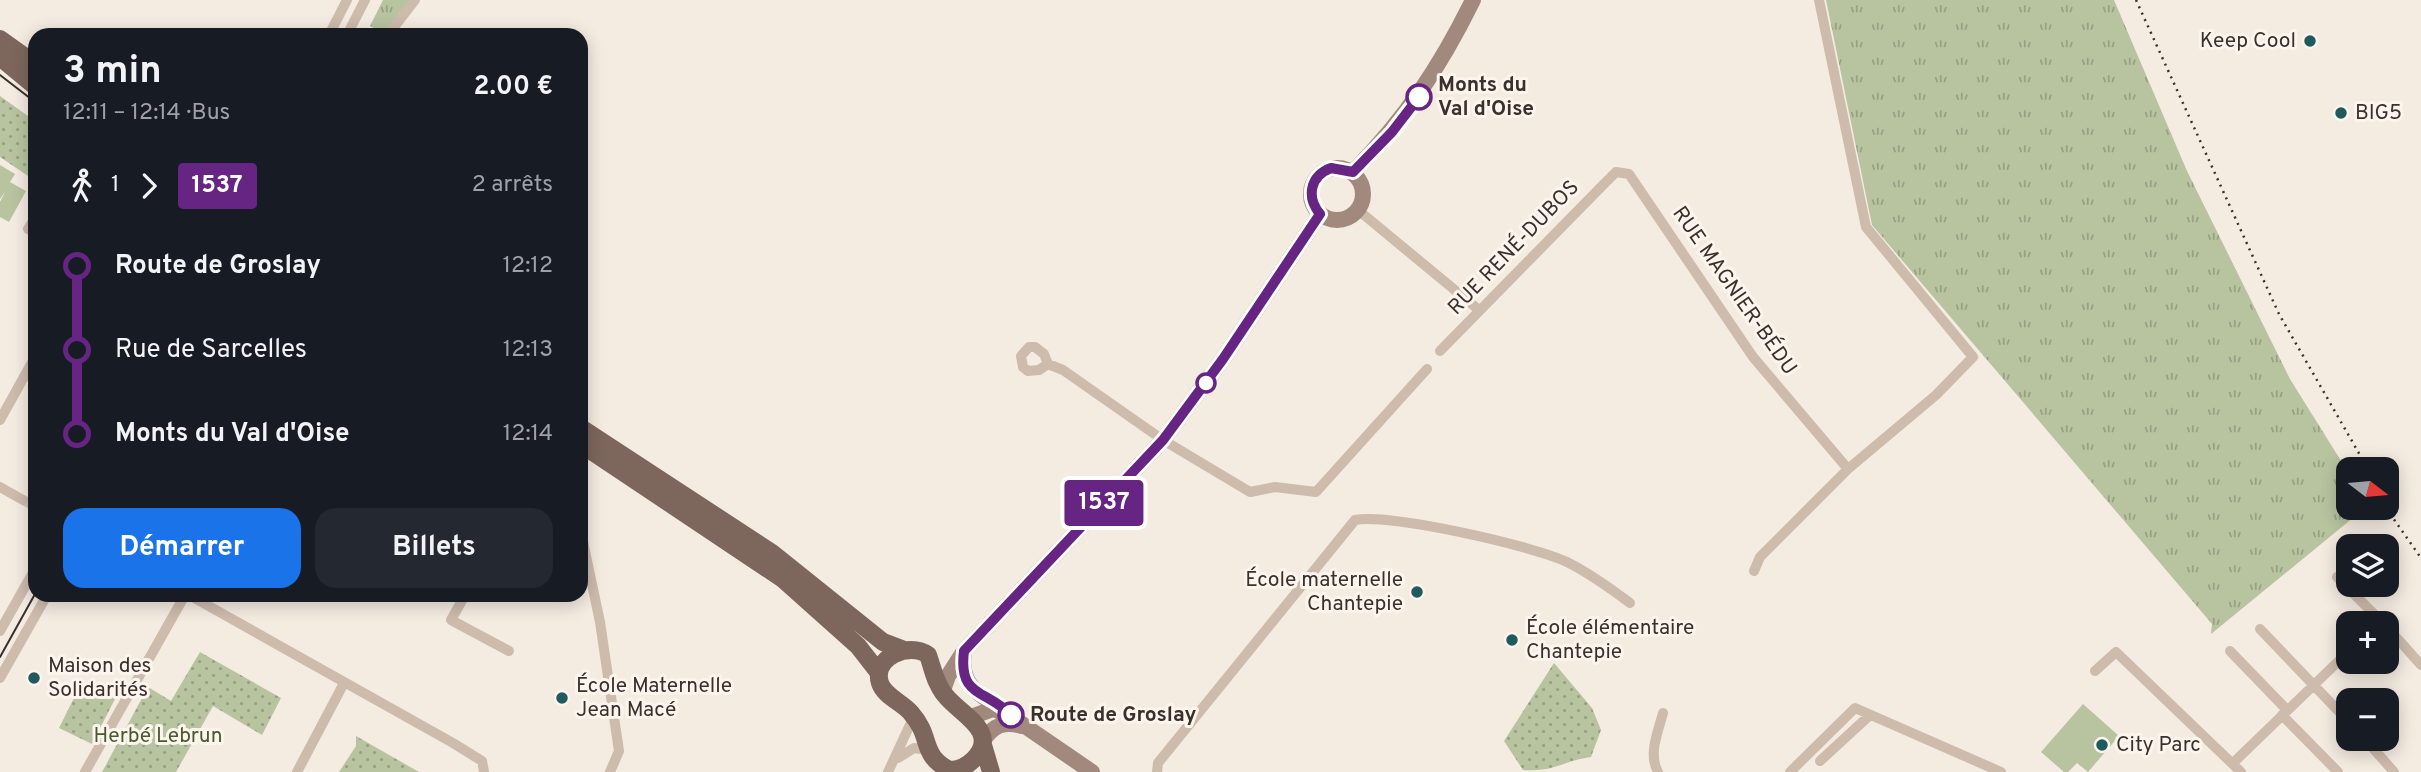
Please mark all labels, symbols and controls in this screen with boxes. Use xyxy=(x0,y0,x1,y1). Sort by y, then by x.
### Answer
place label: Keep Cool xyxy=(2200,28,2296,55)
marker: Keep Cool xyxy=(2302,33,2318,49)
text: 3 min xyxy=(63,48,162,97)
text: 2.00 € xyxy=(473,71,553,104)
place label: Monts du Val d'Oise xyxy=(1438,72,1534,123)
marker: Monts du Val d'Oise xyxy=(1406,84,1432,110)
text: 12:11 – 12:14 · Bus xyxy=(63,99,230,128)
place label: BIG5 xyxy=(2355,100,2402,127)
marker: BIG5 xyxy=(2333,105,2349,121)
icon: walk xyxy=(63,167,101,205)
icon: forward xyxy=(130,167,168,205)
text: 1 xyxy=(111,171,120,200)
text: 1537 xyxy=(192,171,243,201)
text: 2 arrêts xyxy=(472,171,553,200)
street label: RUE RENÉ-DUBOS xyxy=(1442,174,1585,321)
street label: RUE MAGNIER-BÉDU xyxy=(1666,201,1803,381)
text: Route de Groslay xyxy=(115,250,321,283)
text: 12:12 xyxy=(503,252,553,281)
text: Rue de Sarcelles xyxy=(115,334,307,367)
text: 12:13 xyxy=(503,336,553,365)
unlabelled marker xyxy=(1196,373,1216,393)
text: Monts du Val d'Oise xyxy=(115,418,350,451)
text: 12:14 xyxy=(503,420,553,449)
north arrow xyxy=(2336,457,2399,520)
map controls xyxy=(2336,457,2399,751)
line badge: 1537 xyxy=(1055,480,1153,526)
text: 1537 xyxy=(1078,488,1130,518)
button: Démarrer xyxy=(63,508,301,588)
button: Billets xyxy=(315,508,553,588)
button: layers xyxy=(2336,534,2399,597)
place label: École maternelle Chantepie xyxy=(1245,566,1403,618)
marker: École maternelle Chantepie xyxy=(1409,584,1425,600)
button: + xyxy=(2336,611,2399,674)
place label: École élémentaire Chantepie xyxy=(1526,614,1694,666)
marker: École élémentaire Chantepie xyxy=(1504,632,1520,648)
place label: Maison des Solidarités xyxy=(48,653,151,704)
marker: Maison des Solidarités xyxy=(26,670,42,686)
place label: École Maternelle Jean Macé xyxy=(576,672,732,724)
button: − xyxy=(2336,688,2399,751)
marker: École Maternelle Jean Macé xyxy=(554,690,570,706)
marker: Route de Groslay xyxy=(998,702,1024,728)
place label: Route de Groslay xyxy=(1030,702,1197,729)
park label: Herbé Lebrun xyxy=(93,723,223,750)
place label: City Parc xyxy=(2116,732,2201,759)
marker: City Parc xyxy=(2094,737,2110,753)

